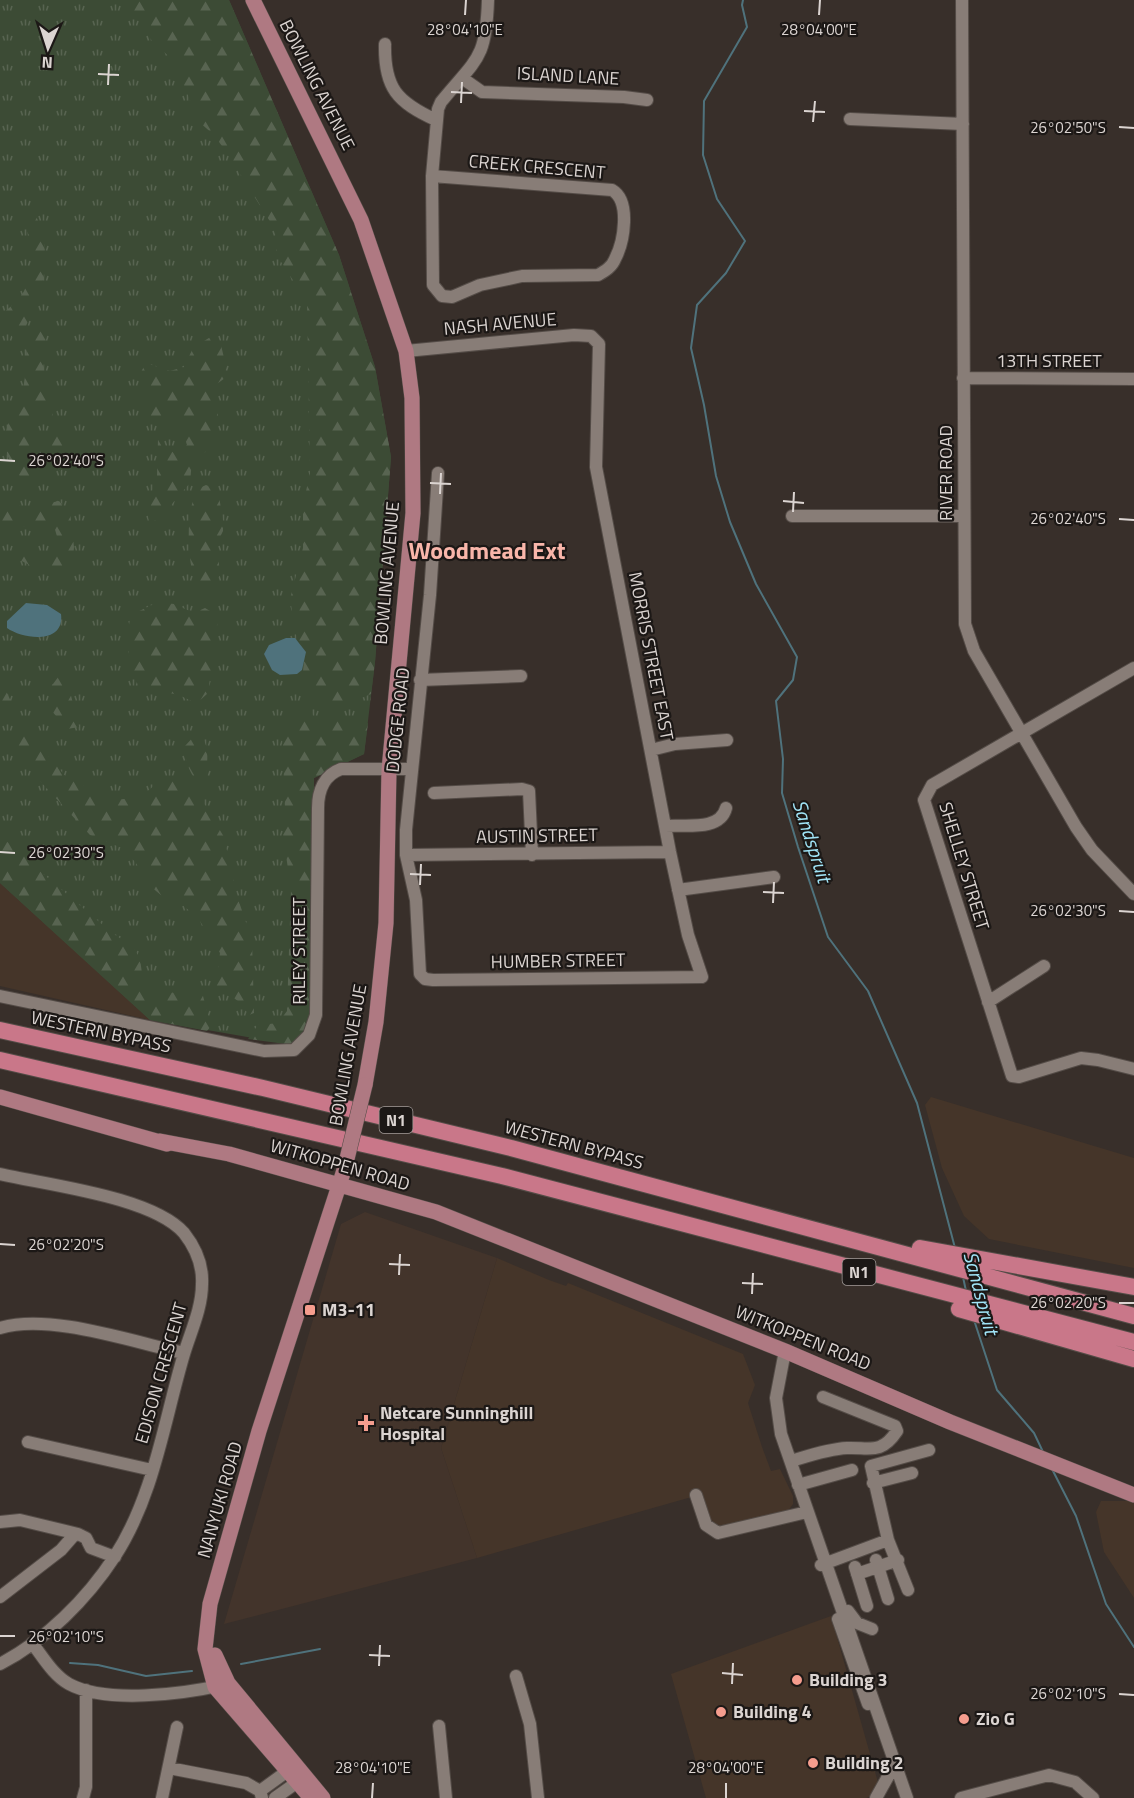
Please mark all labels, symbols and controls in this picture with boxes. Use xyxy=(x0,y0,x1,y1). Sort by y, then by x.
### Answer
street label: BOWLING AVENUE xyxy=(273,15,362,155)
north arrow xyxy=(18,18,78,78)
text: 28°04'10"E xyxy=(427,18,503,41)
text: 28°04'00"E xyxy=(781,18,857,41)
text: N xyxy=(41,51,53,75)
street label: ISLAND LANE xyxy=(516,59,620,92)
text: 26°02'50"S xyxy=(1030,116,1106,139)
street label: CREEK CRESCENT xyxy=(468,147,607,186)
street label: NASH AVENUE xyxy=(442,305,557,342)
street label: 13TH STREET xyxy=(996,347,1102,374)
street label: RIVER ROAD xyxy=(932,425,959,521)
text: 26°02'40"S xyxy=(28,449,104,472)
street label: BOWLING AVENUE xyxy=(367,500,406,646)
text: 26°02'40"S xyxy=(1030,507,1106,530)
district label: Woodmead Ext xyxy=(408,532,566,568)
street label: MORRIS STREET EAST xyxy=(622,570,681,743)
street label: DODGE ROAD xyxy=(379,666,416,774)
water label: Sandspruit xyxy=(785,796,841,889)
street label: SHELLEY STREET xyxy=(932,799,997,934)
street label: AUSTIN STREET xyxy=(476,821,599,850)
text: 26°02'30"S xyxy=(28,841,104,864)
street label: RILEY STREET xyxy=(285,897,312,1005)
text: 26°02'30"S xyxy=(1030,899,1106,922)
street label: HUMBER STREET xyxy=(490,946,626,975)
street label: BOWLING AVENUE xyxy=(322,982,373,1128)
street label: WESTERN BYPASS xyxy=(28,1003,174,1060)
road number: N1 xyxy=(380,1107,412,1133)
street label: WESTERN BYPASS xyxy=(502,1113,647,1176)
street label: WITKOPPEN ROAD xyxy=(267,1132,413,1197)
text: 26°02'20"S xyxy=(28,1233,104,1256)
water label: Sandspruit xyxy=(955,1248,1008,1341)
road number: N1 xyxy=(842,1259,876,1285)
text: 26°02'20"S xyxy=(1030,1291,1106,1314)
place label: M3-11 xyxy=(322,1296,375,1323)
street label: WITKOPPEN ROAD xyxy=(731,1298,875,1377)
street label: EDISON CRESCENT xyxy=(127,1299,194,1447)
marker: M3-11 xyxy=(303,1303,317,1317)
place label: Netcare Sunninghill Hospital xyxy=(380,1399,533,1447)
marker: Netcare Sunninghill Hospital xyxy=(357,1414,375,1432)
street label: NANYUKI ROAD xyxy=(190,1438,249,1561)
text: 26°02'10"S xyxy=(28,1625,104,1648)
place label: Building 3 xyxy=(809,1666,888,1693)
marker: Building 3 xyxy=(790,1673,804,1687)
text: 26°02'10"S xyxy=(1030,1682,1106,1705)
place label: Building 4 xyxy=(733,1698,812,1725)
marker: Building 4 xyxy=(714,1705,728,1719)
place label: Zio G xyxy=(976,1705,1015,1732)
marker: Zio G xyxy=(957,1712,971,1726)
place label: Building 2 xyxy=(825,1749,904,1776)
text: 28°04'10"E xyxy=(335,1756,411,1779)
text: 28°04'00"E xyxy=(688,1756,764,1779)
marker: Building 2 xyxy=(806,1756,820,1770)

